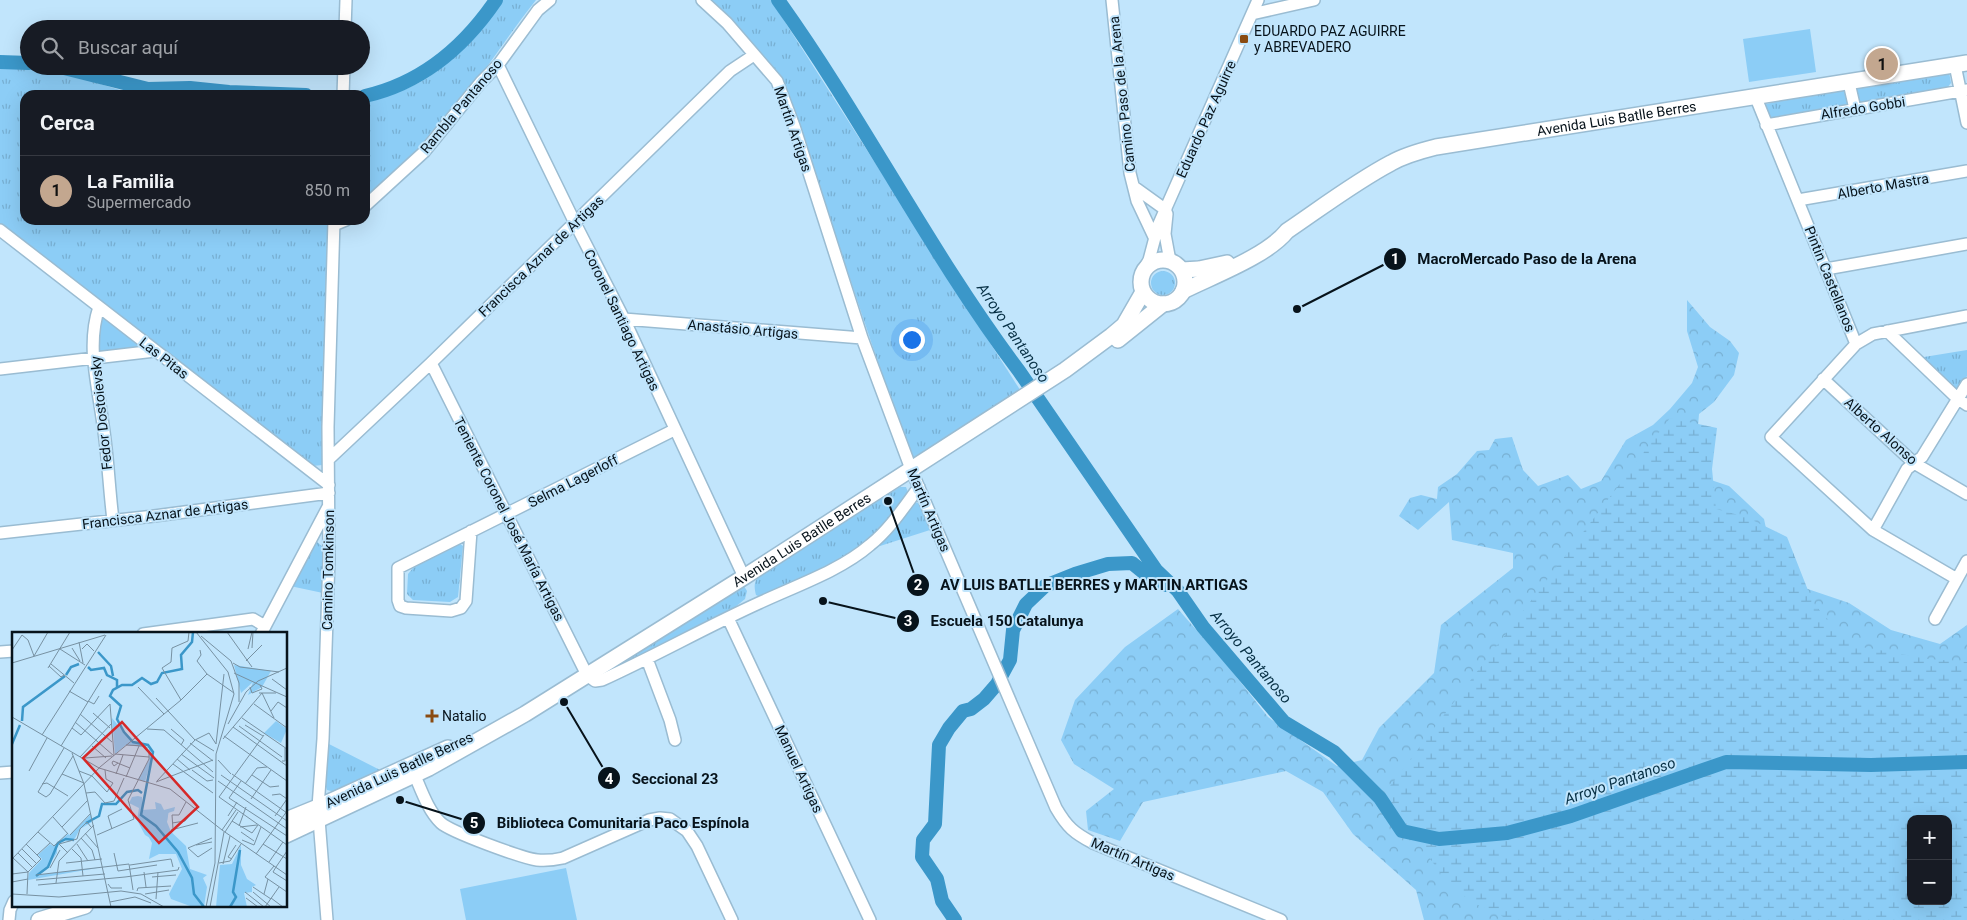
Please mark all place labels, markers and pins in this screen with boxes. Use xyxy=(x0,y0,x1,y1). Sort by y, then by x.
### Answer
place label: EDUARDO PAZ AGUIRRE y ABREVADERO xyxy=(1254,23,1406,55)
marker: EDUARDO PAZ AGUIRRE y ABREVADERO xyxy=(1238,33,1250,45)
pin: 1 xyxy=(1866,45,1898,83)
callout: MacroMercado Paso de la Arena xyxy=(1382,244,1647,274)
callout: AV LUIS BATLLE BERRES y MARTIN ARTIGAS xyxy=(906,570,1258,600)
callout: Escuela 150 Catalunya xyxy=(896,606,1094,636)
place label: Natalio xyxy=(442,708,487,724)
marker: Natalio xyxy=(426,710,438,722)
callout: Seccional 23 xyxy=(596,763,728,793)
callout: Biblioteca Comunitaria Paco Espínola xyxy=(461,808,759,838)

